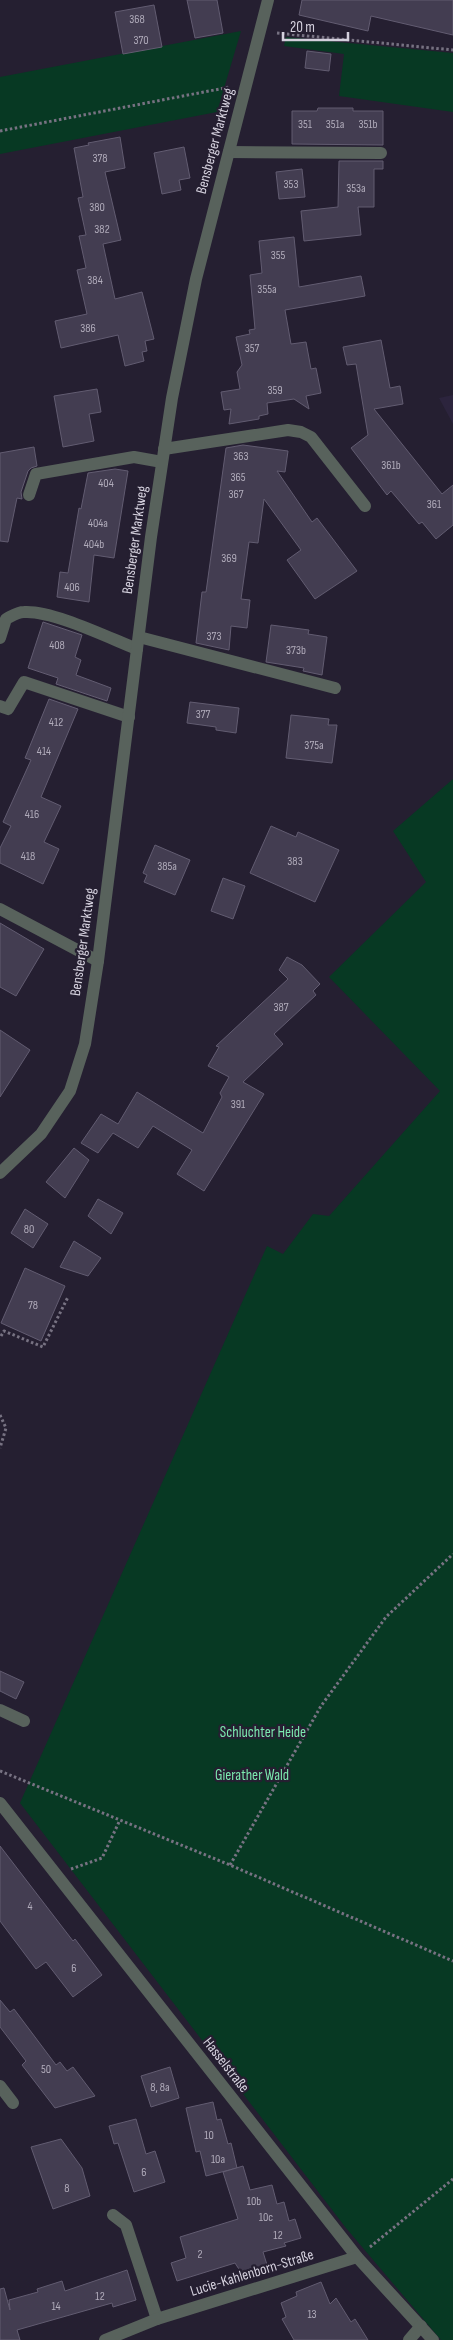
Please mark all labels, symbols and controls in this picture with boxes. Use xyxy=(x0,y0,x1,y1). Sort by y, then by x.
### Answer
scale bar xyxy=(283,10,348,42)
house number: 368 xyxy=(129,12,145,27)
text: 20 m xyxy=(290,18,315,37)
house number: 370 xyxy=(133,33,149,48)
street label: Bensberger Marktweg xyxy=(192,86,238,196)
house number: 351 xyxy=(298,117,313,132)
house number: 351a xyxy=(326,117,345,132)
house number: 351b xyxy=(358,117,378,132)
house number: 378 xyxy=(92,151,108,166)
house number: 353 xyxy=(284,177,298,192)
house number: 353a xyxy=(346,181,366,196)
house number: 380 xyxy=(89,200,105,215)
house number: 382 xyxy=(94,222,110,237)
house number: 355 xyxy=(271,248,286,263)
house number: 384 xyxy=(87,273,103,288)
house number: 355a xyxy=(257,282,277,297)
house number: 386 xyxy=(80,321,96,336)
house number: 357 xyxy=(245,341,259,356)
house number: 359 xyxy=(267,383,283,398)
house number: 363 xyxy=(233,449,249,464)
house number: 361b xyxy=(381,458,401,473)
house number: 365 xyxy=(230,470,246,485)
house number: 404 xyxy=(98,476,114,491)
street label: Bensberger Marktweg xyxy=(118,485,152,595)
house number: 367 xyxy=(228,487,244,502)
house number: 361 xyxy=(427,497,442,512)
house number: 404a xyxy=(88,516,108,531)
house number: 404b xyxy=(84,537,104,552)
house number: 369 xyxy=(221,551,237,566)
house number: 406 xyxy=(64,580,80,595)
house number: 373 xyxy=(207,629,221,644)
house number: 408 xyxy=(49,638,65,653)
house number: 373b xyxy=(286,643,306,658)
house number: 377 xyxy=(196,707,211,722)
house number: 412 xyxy=(49,715,63,730)
house number: 375a xyxy=(304,738,324,753)
house number: 414 xyxy=(37,744,51,759)
house number: 416 xyxy=(25,807,39,822)
house number: 418 xyxy=(21,849,35,864)
house number: 383 xyxy=(287,854,303,869)
house number: 385a xyxy=(157,859,177,874)
street label: Bensberger Marktweg xyxy=(66,887,100,997)
house number: 387 xyxy=(273,1000,289,1015)
house number: 391 xyxy=(231,1097,246,1112)
house number: 80 xyxy=(24,1222,34,1237)
house number: 78 xyxy=(28,1298,38,1313)
park label: Schluchter Heide xyxy=(220,1723,306,1742)
park label: Gierather Wald xyxy=(215,1766,289,1785)
house number: 4 xyxy=(27,1899,33,1914)
house number: 6 xyxy=(71,1961,77,1976)
street label: Hasselstraße xyxy=(199,2034,253,2096)
house number: 50 xyxy=(41,2062,51,2077)
house number: 8, 8a xyxy=(150,2080,170,2095)
house number: 10 xyxy=(204,2128,214,2143)
house number: 10a xyxy=(211,2152,225,2167)
house number: 6 xyxy=(141,2165,147,2180)
house number: 8 xyxy=(64,2181,70,2196)
house number: 10b xyxy=(247,2194,261,2209)
house number: 10c xyxy=(259,2210,273,2225)
house number: 12 xyxy=(273,2228,283,2243)
street label: Lucie-Kahlenborn-Straße xyxy=(188,2245,316,2301)
house number: 2 xyxy=(198,2247,203,2262)
house number: 12 xyxy=(95,2289,105,2304)
house number: 14 xyxy=(51,2299,61,2314)
house number: 13 xyxy=(307,2307,317,2322)

